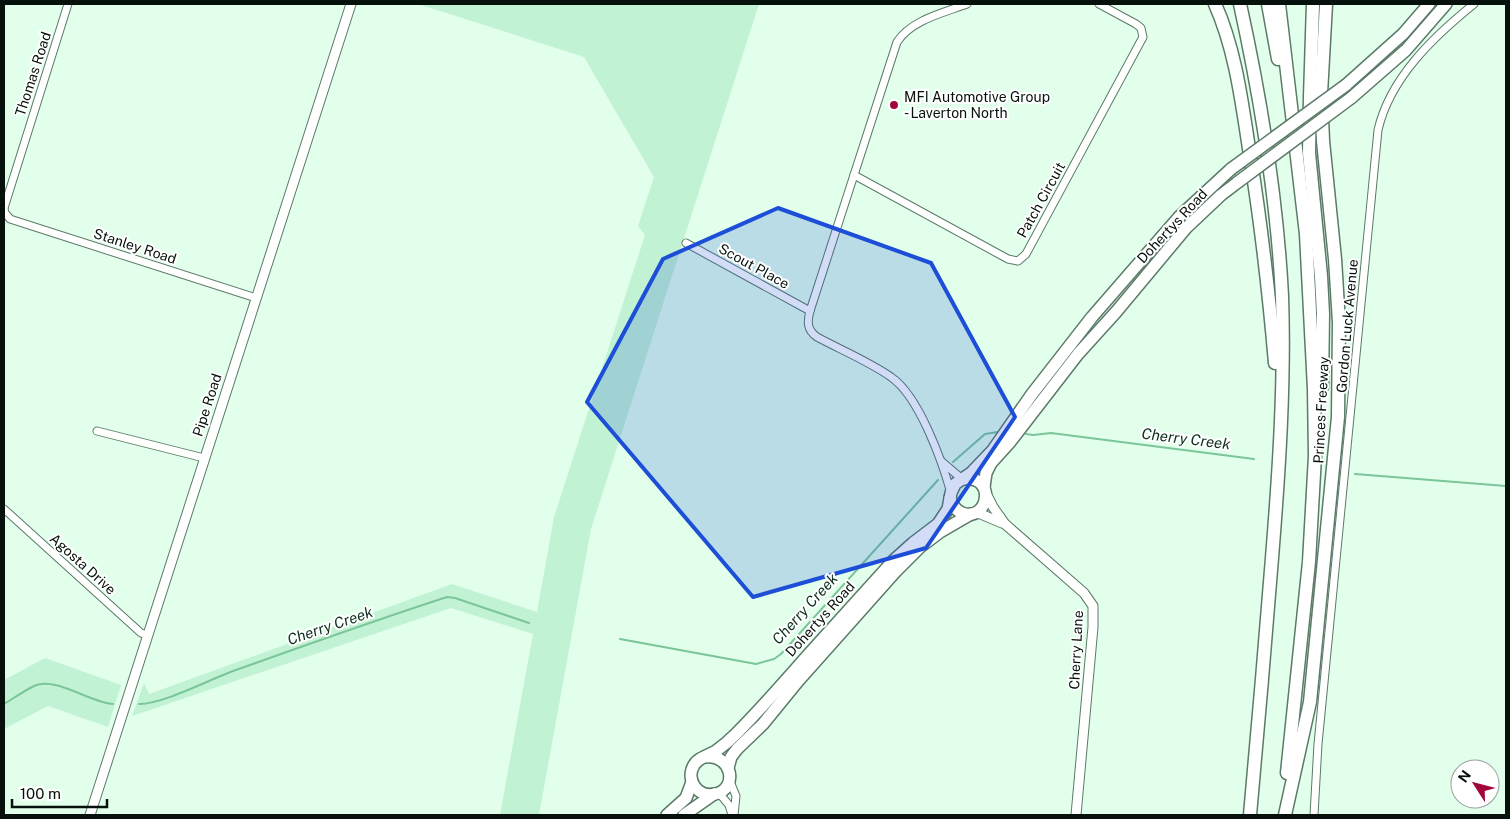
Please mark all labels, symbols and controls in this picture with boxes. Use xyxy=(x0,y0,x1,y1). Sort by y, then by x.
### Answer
street label: Thomas Road xyxy=(12,30,54,118)
place label: MFI Automotive Group - Laverton North xyxy=(904,89,1050,121)
marker: MFI Automotive Group - Laverton North xyxy=(888,99,900,111)
street label: Patch Circuit xyxy=(1014,159,1068,241)
street label: Dohertys Road xyxy=(1134,186,1210,266)
street label: Stanley Road xyxy=(92,225,178,267)
street label: Scout Place xyxy=(716,240,792,292)
street label: Gordon Luck Avenue xyxy=(1333,258,1361,394)
street label: Princes Freeway xyxy=(1310,356,1332,464)
street label: Pipe Road xyxy=(189,372,225,438)
water label: Cherry Creek xyxy=(1141,425,1232,452)
street label: Agosta Drive xyxy=(47,530,119,598)
water label: Cherry Creek xyxy=(768,569,841,648)
street label: Dohertys Road xyxy=(782,578,858,660)
water label: Cherry Creek xyxy=(285,603,376,648)
street label: Cherry Lane xyxy=(1066,610,1086,690)
north arrow xyxy=(1450,759,1500,809)
text: N xyxy=(1455,767,1474,785)
scale bar xyxy=(12,776,108,808)
text: 100 m xyxy=(20,785,61,802)

